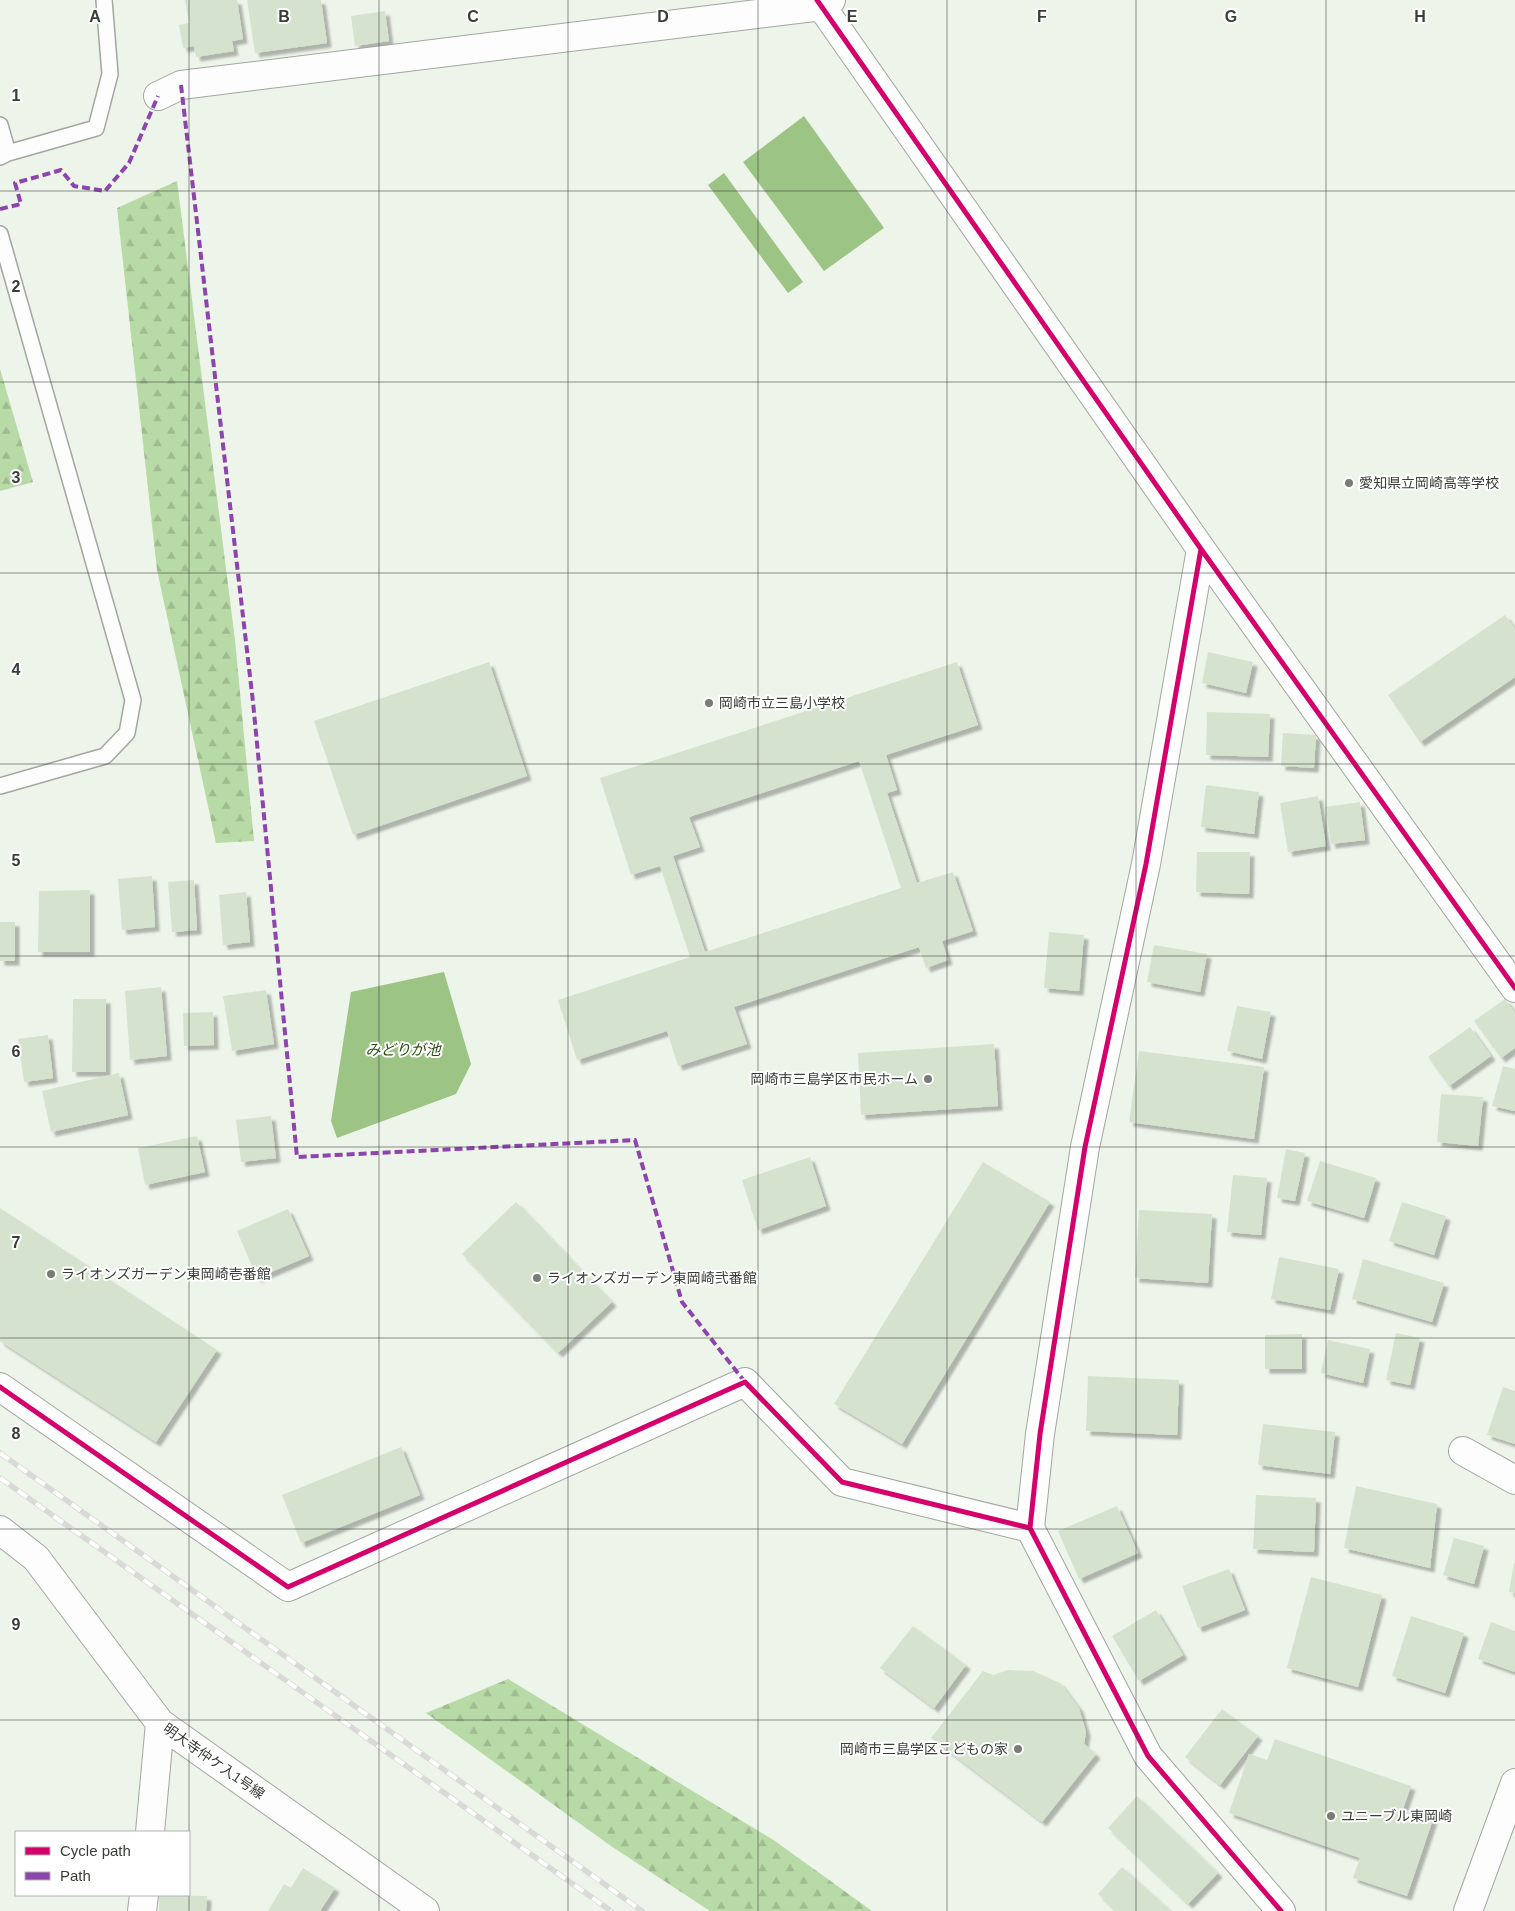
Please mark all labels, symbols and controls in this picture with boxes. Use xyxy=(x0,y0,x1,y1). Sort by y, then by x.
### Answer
text: A xyxy=(89,8,101,25)
text: B xyxy=(278,8,290,25)
text: C xyxy=(467,8,479,25)
text: D xyxy=(657,8,669,25)
text: E xyxy=(847,8,858,25)
text: F xyxy=(1037,8,1047,25)
text: G xyxy=(1225,8,1237,25)
text: H xyxy=(1414,8,1426,25)
text: 1 xyxy=(12,87,21,104)
text: 2 xyxy=(12,278,21,295)
text: 3 xyxy=(12,469,21,486)
place label: 愛知県立岡崎高等学校 xyxy=(1359,475,1499,491)
marker: 愛知県立岡崎高等学校 xyxy=(1343,477,1355,489)
text: 4 xyxy=(12,661,21,678)
place label: 岡崎市立三島小学校 xyxy=(719,695,845,711)
marker: 岡崎市立三島小学校 xyxy=(703,697,715,709)
text: 5 xyxy=(12,852,21,869)
water label: みどりが池 xyxy=(365,1041,442,1058)
text: 6 xyxy=(12,1043,21,1060)
place label: 岡崎市三島学区市民ホーム xyxy=(750,1071,918,1087)
marker: 岡崎市三島学区市民ホーム xyxy=(922,1073,934,1085)
text: 7 xyxy=(12,1234,21,1251)
place label: ライオンズガーデン東岡崎壱番館 xyxy=(61,1266,271,1282)
marker: ライオンズガーデン東岡崎壱番館 xyxy=(45,1268,57,1280)
place label: ライオンズガーデン東岡崎弐番館 xyxy=(547,1270,757,1286)
marker: ライオンズガーデン東岡崎弐番館 xyxy=(531,1272,543,1284)
text: 8 xyxy=(12,1425,21,1442)
text: 9 xyxy=(12,1616,21,1633)
street label: 明大寺仲ケ入1号線 xyxy=(160,1720,268,1802)
place label: 岡崎市三島学区こどもの家 xyxy=(840,1741,1008,1757)
marker: 岡崎市三島学区こどもの家 xyxy=(1012,1743,1024,1755)
place label: ユニーブル東岡崎 xyxy=(1341,1808,1452,1824)
marker: ユニーブル東岡崎 xyxy=(1325,1810,1337,1822)
legend xyxy=(15,1831,190,1896)
text: Cycle path xyxy=(60,1842,131,1859)
text: Path xyxy=(60,1867,91,1884)

